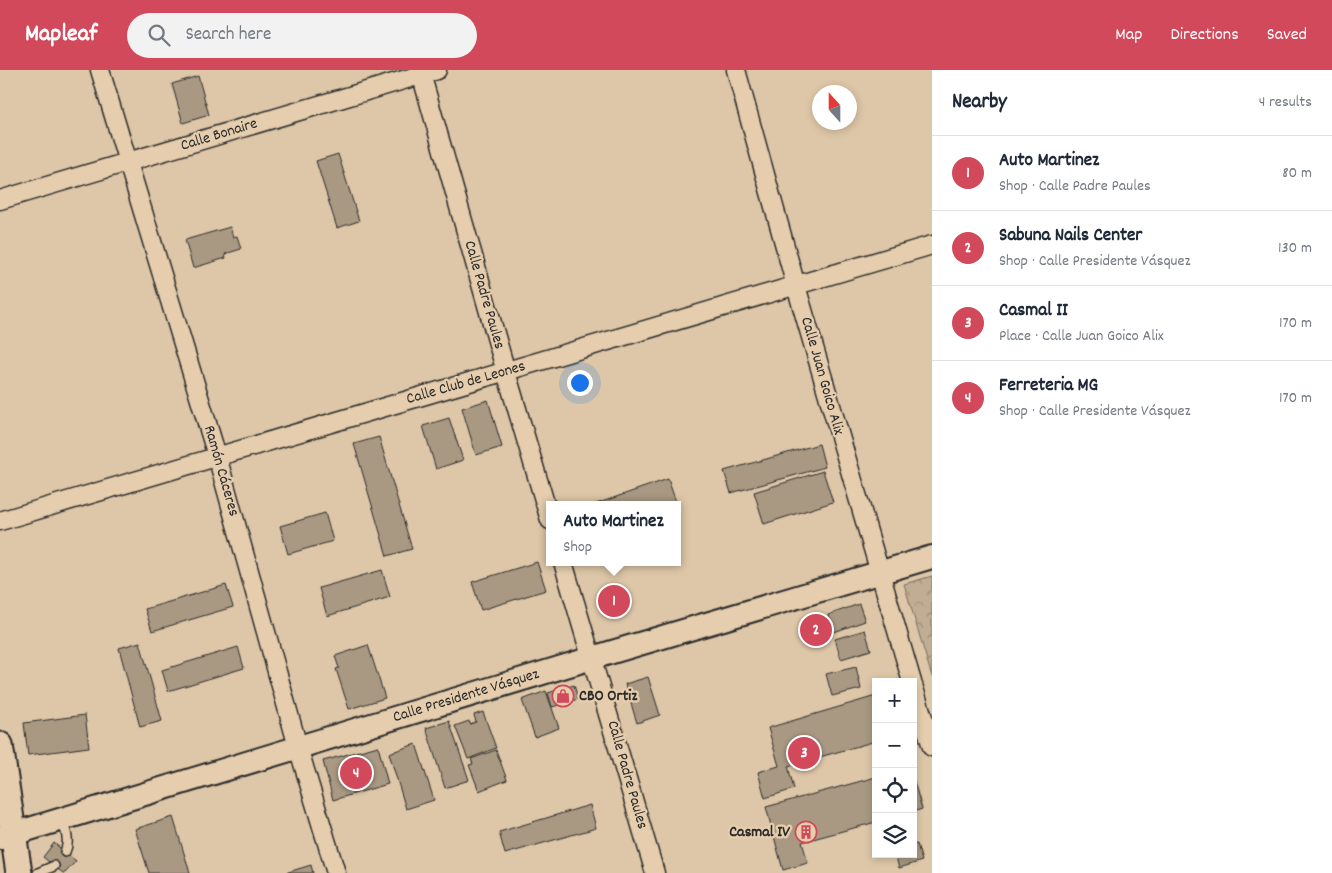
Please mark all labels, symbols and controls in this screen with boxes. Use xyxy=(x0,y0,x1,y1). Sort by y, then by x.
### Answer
search box xyxy=(127,13,477,58)
text: Mapleaf xyxy=(25,18,97,52)
icon: search xyxy=(145,21,173,49)
text: Search here xyxy=(185,22,271,49)
text: Map xyxy=(1115,23,1142,48)
text: Directions xyxy=(1170,23,1239,48)
text: Saved xyxy=(1267,23,1307,48)
north arrow xyxy=(812,85,857,130)
text: Nearby xyxy=(952,88,1007,118)
text: 4 results xyxy=(1259,91,1312,114)
street label: Calle Bonaire xyxy=(178,112,260,158)
text: Auto Martinez xyxy=(999,148,1099,175)
text: 1 xyxy=(966,162,970,185)
text: 80 m xyxy=(1282,162,1312,185)
text: Shop · Calle Padre Paules xyxy=(999,175,1151,198)
text: Sabuna Nails Center xyxy=(999,223,1142,250)
text: 2 xyxy=(965,237,972,260)
text: 130 m xyxy=(1278,237,1312,260)
street label: Calle Padre Paules xyxy=(458,238,511,352)
text: Shop · Calle Presidente Vásquez xyxy=(999,250,1191,273)
text: Casmal II xyxy=(999,298,1068,325)
text: 3 xyxy=(964,312,972,335)
text: 170 m xyxy=(1279,312,1312,335)
street label: Calle Juan Goico Alix xyxy=(794,314,850,438)
text: Place · Calle Juan Goico Alix xyxy=(999,325,1164,348)
street label: Calle Club de Leones xyxy=(404,355,529,411)
your location xyxy=(567,370,593,396)
text: Ferreteria MG xyxy=(999,373,1098,400)
text: 4 xyxy=(965,387,971,410)
text: 170 m xyxy=(1279,387,1312,410)
text: Shop · Calle Presidente Vásquez xyxy=(999,400,1191,423)
street label: Ramón Cáceres xyxy=(197,423,245,519)
popup xyxy=(546,501,681,566)
text: Auto Martinez xyxy=(563,509,664,536)
text: Shop xyxy=(563,536,592,559)
pin: 1 xyxy=(598,582,630,620)
pin: 2 xyxy=(800,611,832,649)
street label: Calle Presidente Vásquez xyxy=(390,663,542,729)
map controls xyxy=(872,678,917,858)
button: + xyxy=(872,678,917,723)
shop icon: CBO Ortiz xyxy=(551,684,575,708)
place label: CBO Ortiz xyxy=(579,685,638,708)
street label: Calle Padre Paules xyxy=(601,718,654,832)
button: − xyxy=(872,723,917,768)
pin: 3 xyxy=(788,734,820,772)
pin: 4 xyxy=(340,754,372,792)
button: locate xyxy=(872,768,917,813)
button: layers xyxy=(872,813,917,858)
building icon: Casmal IV xyxy=(794,820,818,844)
place label: Casmal IV xyxy=(729,821,790,844)

